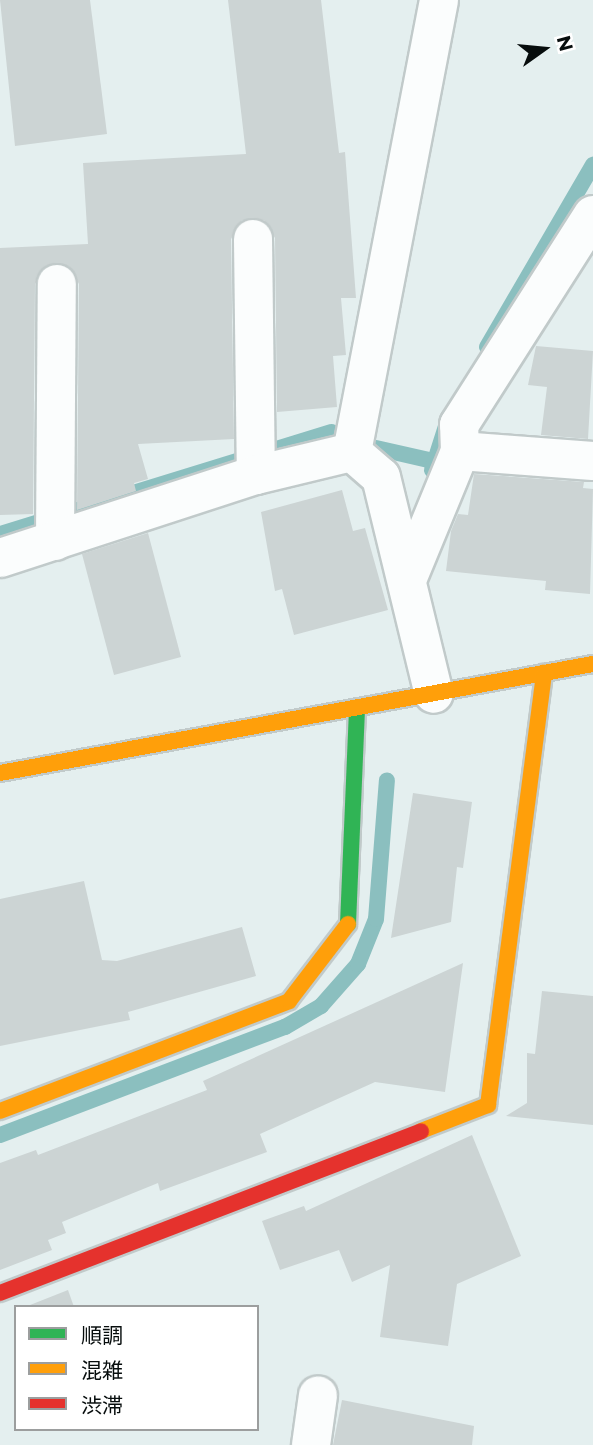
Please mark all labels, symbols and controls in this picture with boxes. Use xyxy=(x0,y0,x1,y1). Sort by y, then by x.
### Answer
north arrow xyxy=(509,14,579,84)
text: N xyxy=(552,33,578,54)
legend xyxy=(14,1305,259,1431)
text: 順調 xyxy=(81,1323,123,1348)
text: 混雑 xyxy=(81,1358,123,1383)
text: 渋滞 xyxy=(81,1393,123,1418)

